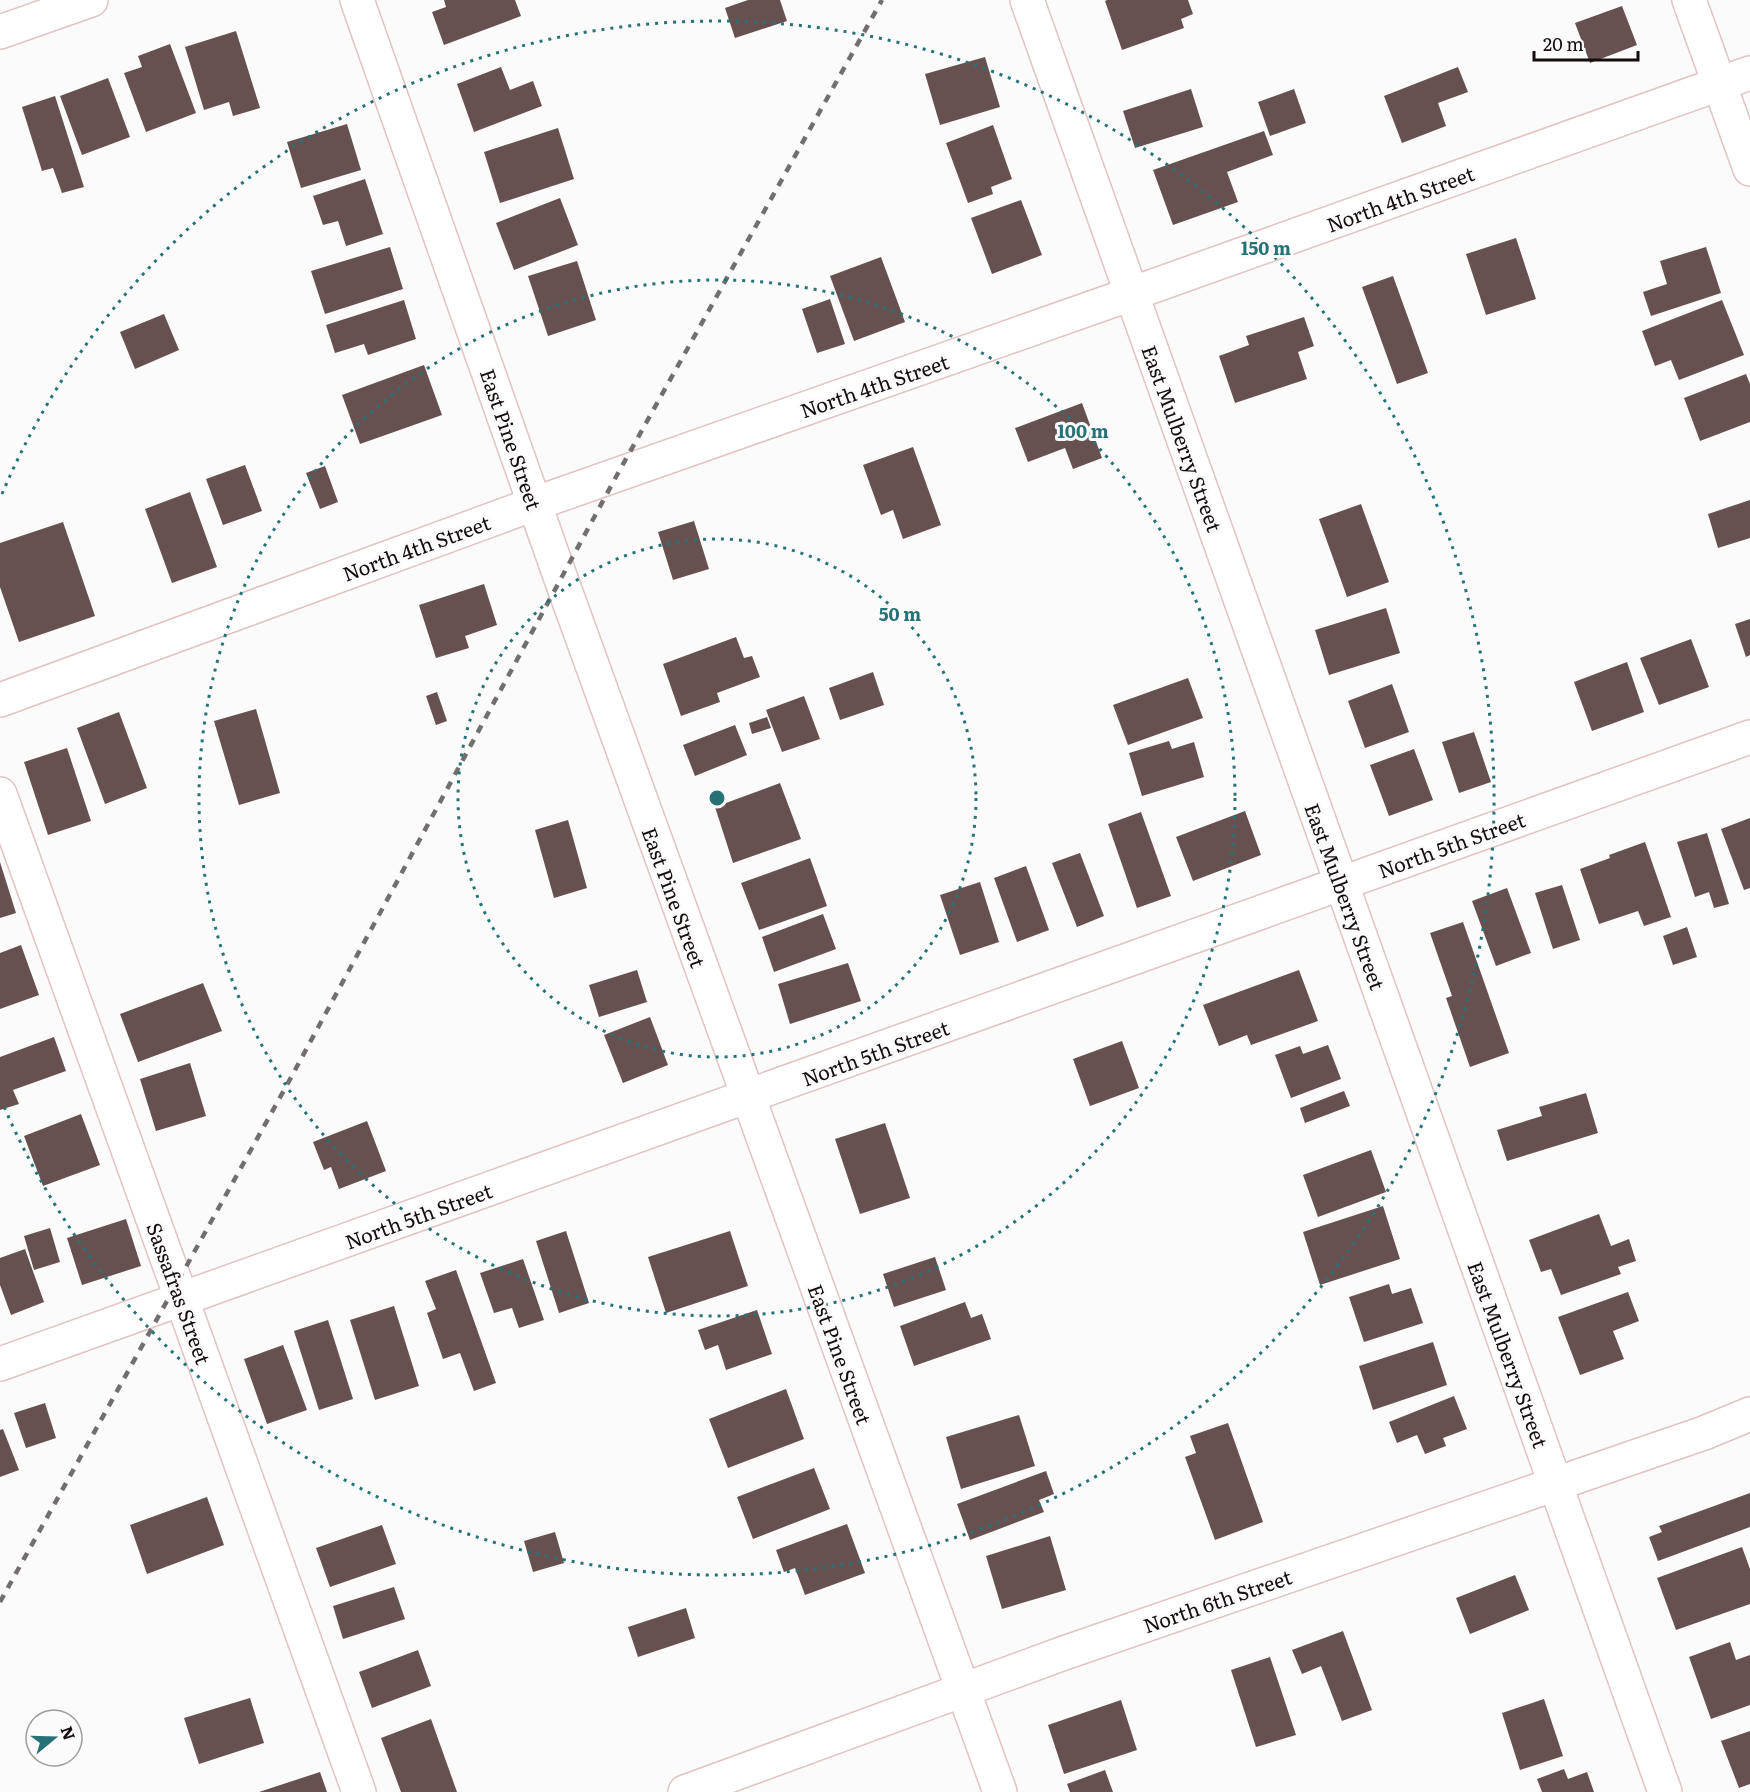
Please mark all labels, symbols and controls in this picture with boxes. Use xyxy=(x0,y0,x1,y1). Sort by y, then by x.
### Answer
scale bar xyxy=(1534,24,1638,62)
text: 20 m xyxy=(1543,30,1584,57)
street label: North 4th Street xyxy=(1322,157,1478,239)
text: 150 m xyxy=(1241,234,1291,261)
street label: East Mulberry Street xyxy=(1135,340,1231,536)
street label: North 4th Street xyxy=(796,345,952,425)
street label: East Pine Street xyxy=(474,364,550,514)
text: 100 m xyxy=(1057,417,1109,444)
street label: North 4th Street xyxy=(338,506,494,588)
text: 50 m xyxy=(879,600,921,627)
centre of rings xyxy=(707,788,727,808)
street label: East Mulberry Street xyxy=(1298,798,1394,994)
street label: North 5th Street xyxy=(1373,803,1529,885)
street label: East Pine Street xyxy=(636,822,714,972)
street label: North 5th Street xyxy=(797,1011,953,1093)
street label: North 5th Street xyxy=(340,1174,496,1256)
street label: Sassafras Street xyxy=(140,1218,220,1368)
street label: East Mulberry Street xyxy=(1461,1256,1557,1452)
street label: East Pine Street xyxy=(802,1279,880,1429)
street label: North 6th Street xyxy=(1139,1561,1295,1639)
north arrow xyxy=(24,1708,84,1768)
text: N xyxy=(56,1723,83,1743)

